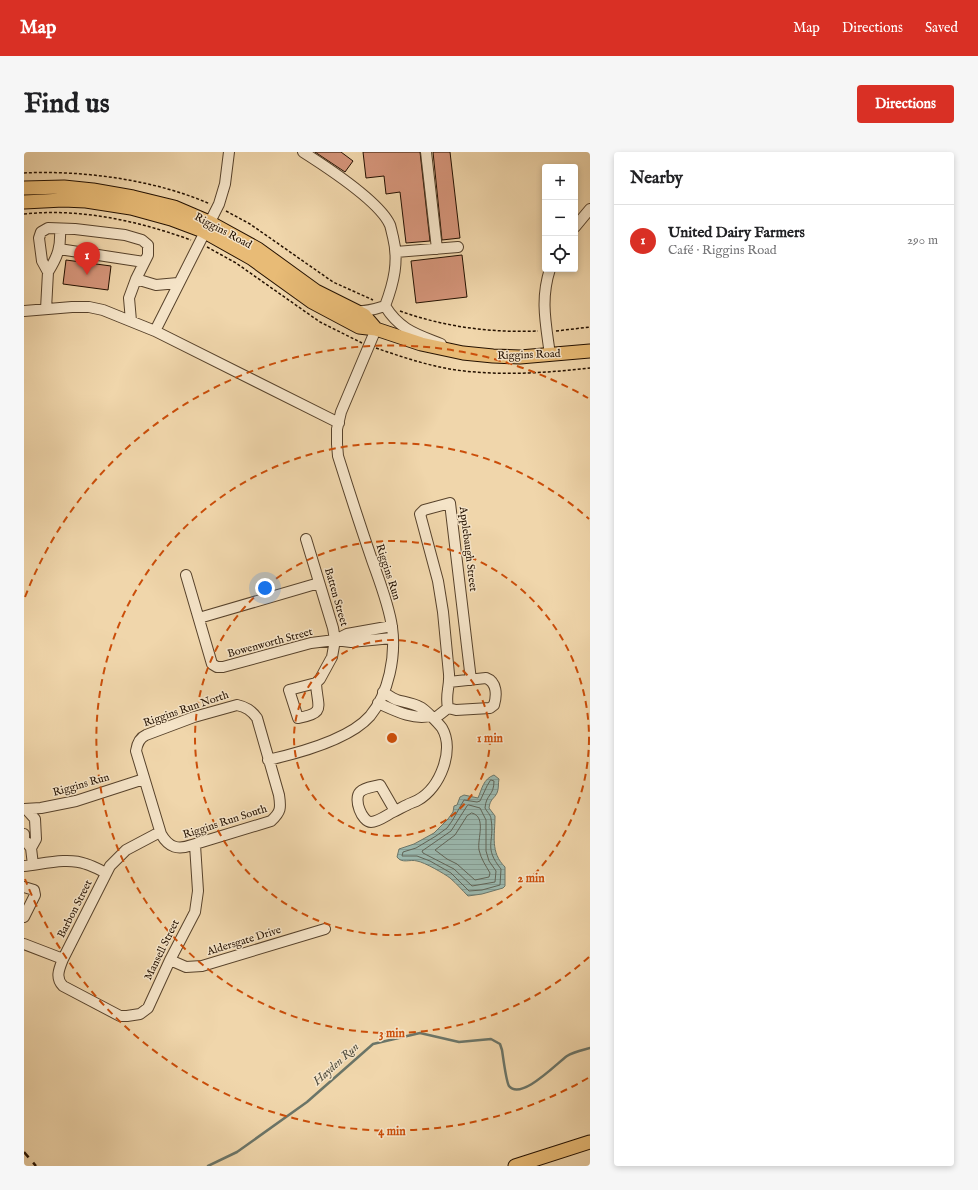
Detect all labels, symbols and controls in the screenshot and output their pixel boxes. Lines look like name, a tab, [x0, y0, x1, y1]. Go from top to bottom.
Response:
text: Map	[20, 16, 56, 40]
text: Map	[793, 19, 820, 37]
text: Directions	[842, 19, 903, 37]
text: Saved	[925, 19, 958, 37]
button: Directions	[857, 85, 954, 123]
text: Find us	[24, 87, 110, 122]
map controls	[542, 164, 578, 272]
button: +	[542, 164, 578, 200]
text: Nearby	[630, 168, 683, 189]
button: −	[542, 200, 578, 236]
street label: Riggins Road	[192, 210, 254, 252]
text: United Dairy Farmers	[668, 223, 805, 242]
text: 1	[641, 232, 645, 249]
text: 290 m	[907, 232, 938, 249]
button: locate	[542, 236, 578, 272]
pin: 1	[74, 242, 100, 275]
text: Café · Riggins Road	[668, 242, 777, 259]
street label: Riggins Road	[497, 347, 561, 363]
street label: Applebaugh Street	[456, 505, 480, 592]
street label: Riggins Run	[372, 542, 404, 602]
street label: Batten Street	[321, 566, 351, 628]
your location	[255, 578, 275, 598]
street label: Bowenworth Street	[226, 625, 314, 661]
street label: Riggins Run North	[141, 688, 231, 730]
centre of rings	[385, 731, 399, 745]
text: 1 min	[477, 731, 504, 746]
street label: Riggins Run	[51, 770, 111, 800]
street label: Riggins Run South	[181, 802, 269, 842]
text: 2 min	[517, 871, 545, 886]
street label: Barbon Street	[54, 877, 96, 940]
street label: Mansell Street	[141, 917, 183, 983]
street label: Aldersgate Drive	[204, 923, 283, 959]
text: 3 min	[379, 1026, 406, 1041]
water label: Hayden Run	[309, 1039, 362, 1089]
text: 4 min	[378, 1124, 406, 1139]

